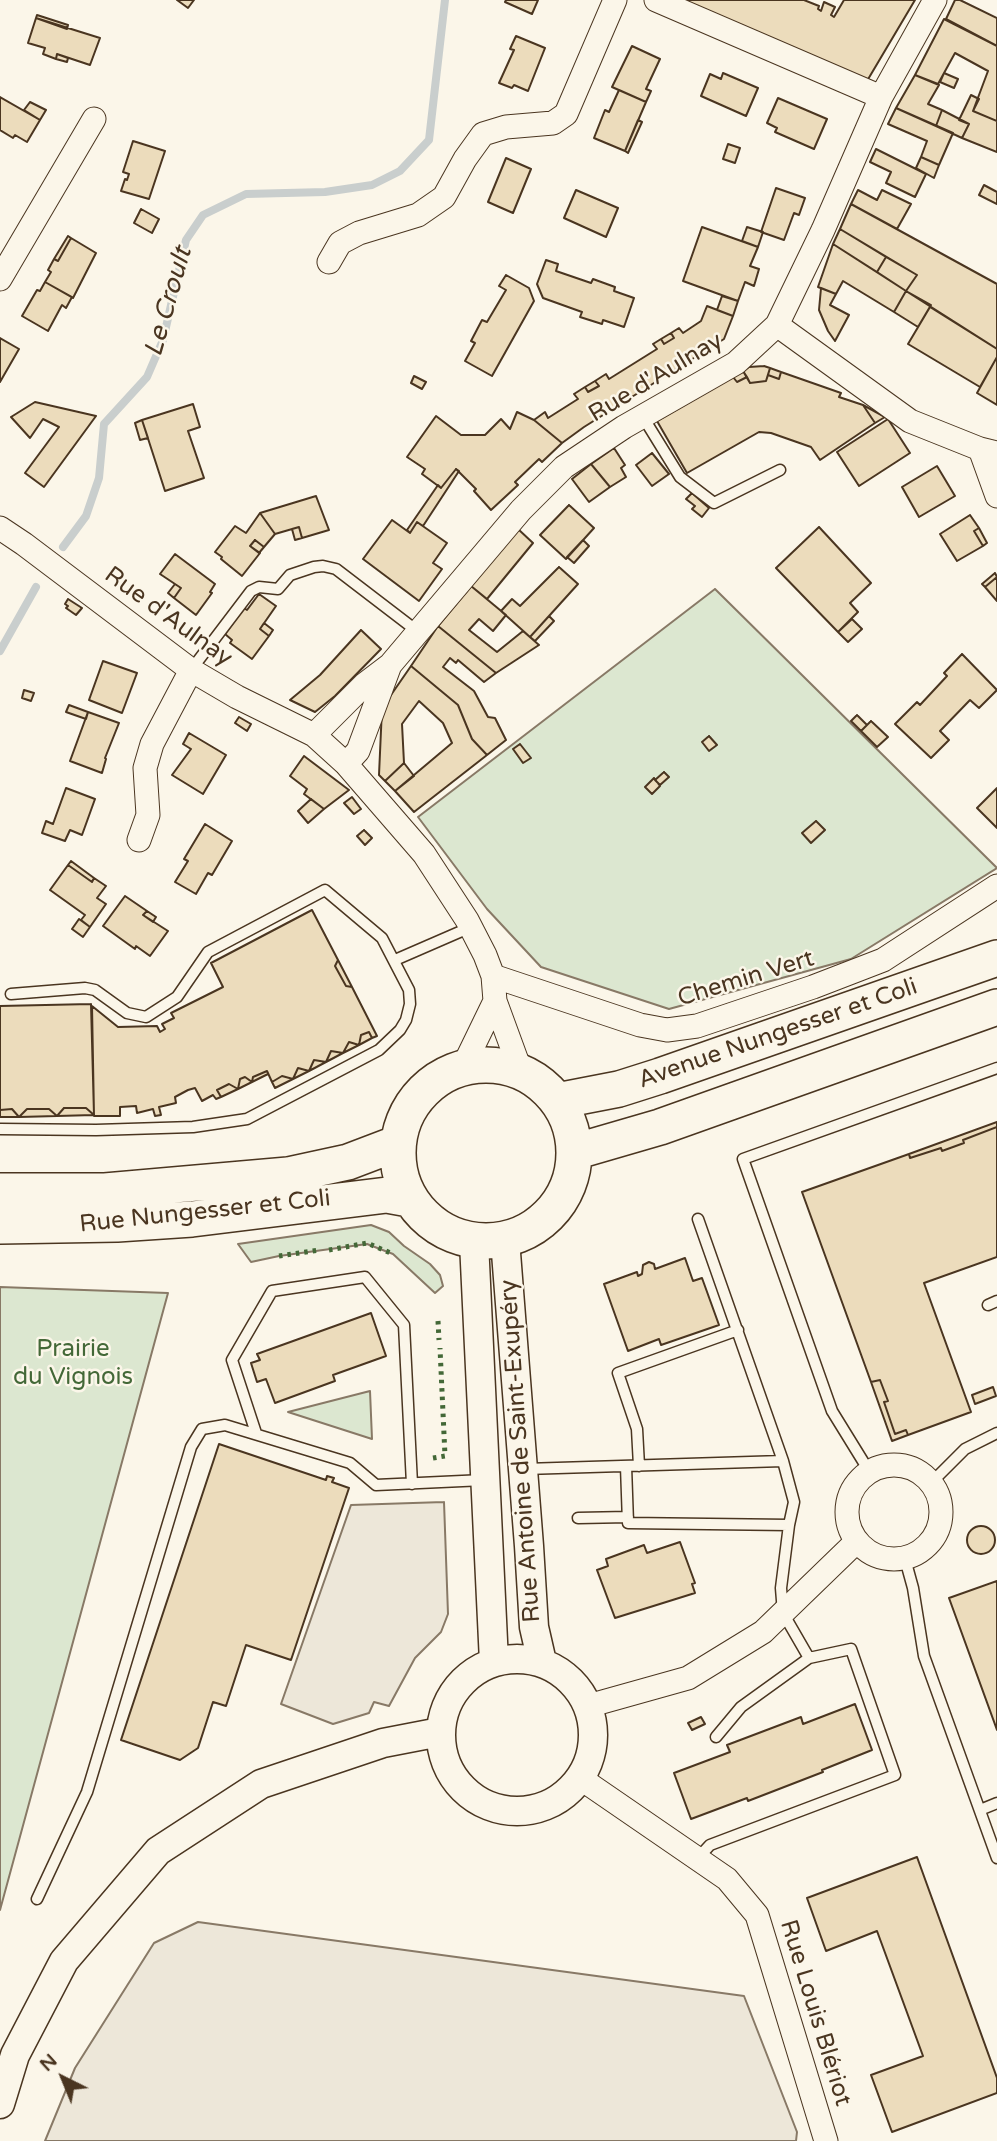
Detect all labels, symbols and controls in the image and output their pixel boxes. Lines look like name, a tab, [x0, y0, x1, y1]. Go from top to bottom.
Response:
water label: Le Croult	[139, 244, 199, 360]
street label: Rue d'Aulnay	[584, 327, 728, 429]
street label: Rue d'Aulnay	[98, 561, 238, 673]
street label: Chemin Vert	[674, 945, 818, 1013]
street label: Avenue Nungesser et Coli	[635, 973, 921, 1095]
street label: Rue Nungesser et Coli	[78, 1184, 332, 1240]
street label: Rue Antoine de Saint-Exupéry	[495, 1278, 547, 1624]
park label: Prairie du Vignois	[13, 1336, 133, 1392]
street label: Rue Louis Blériot	[773, 1916, 857, 2110]
north arrow	[28, 2043, 98, 2113]
text: N	[36, 2049, 62, 2076]

